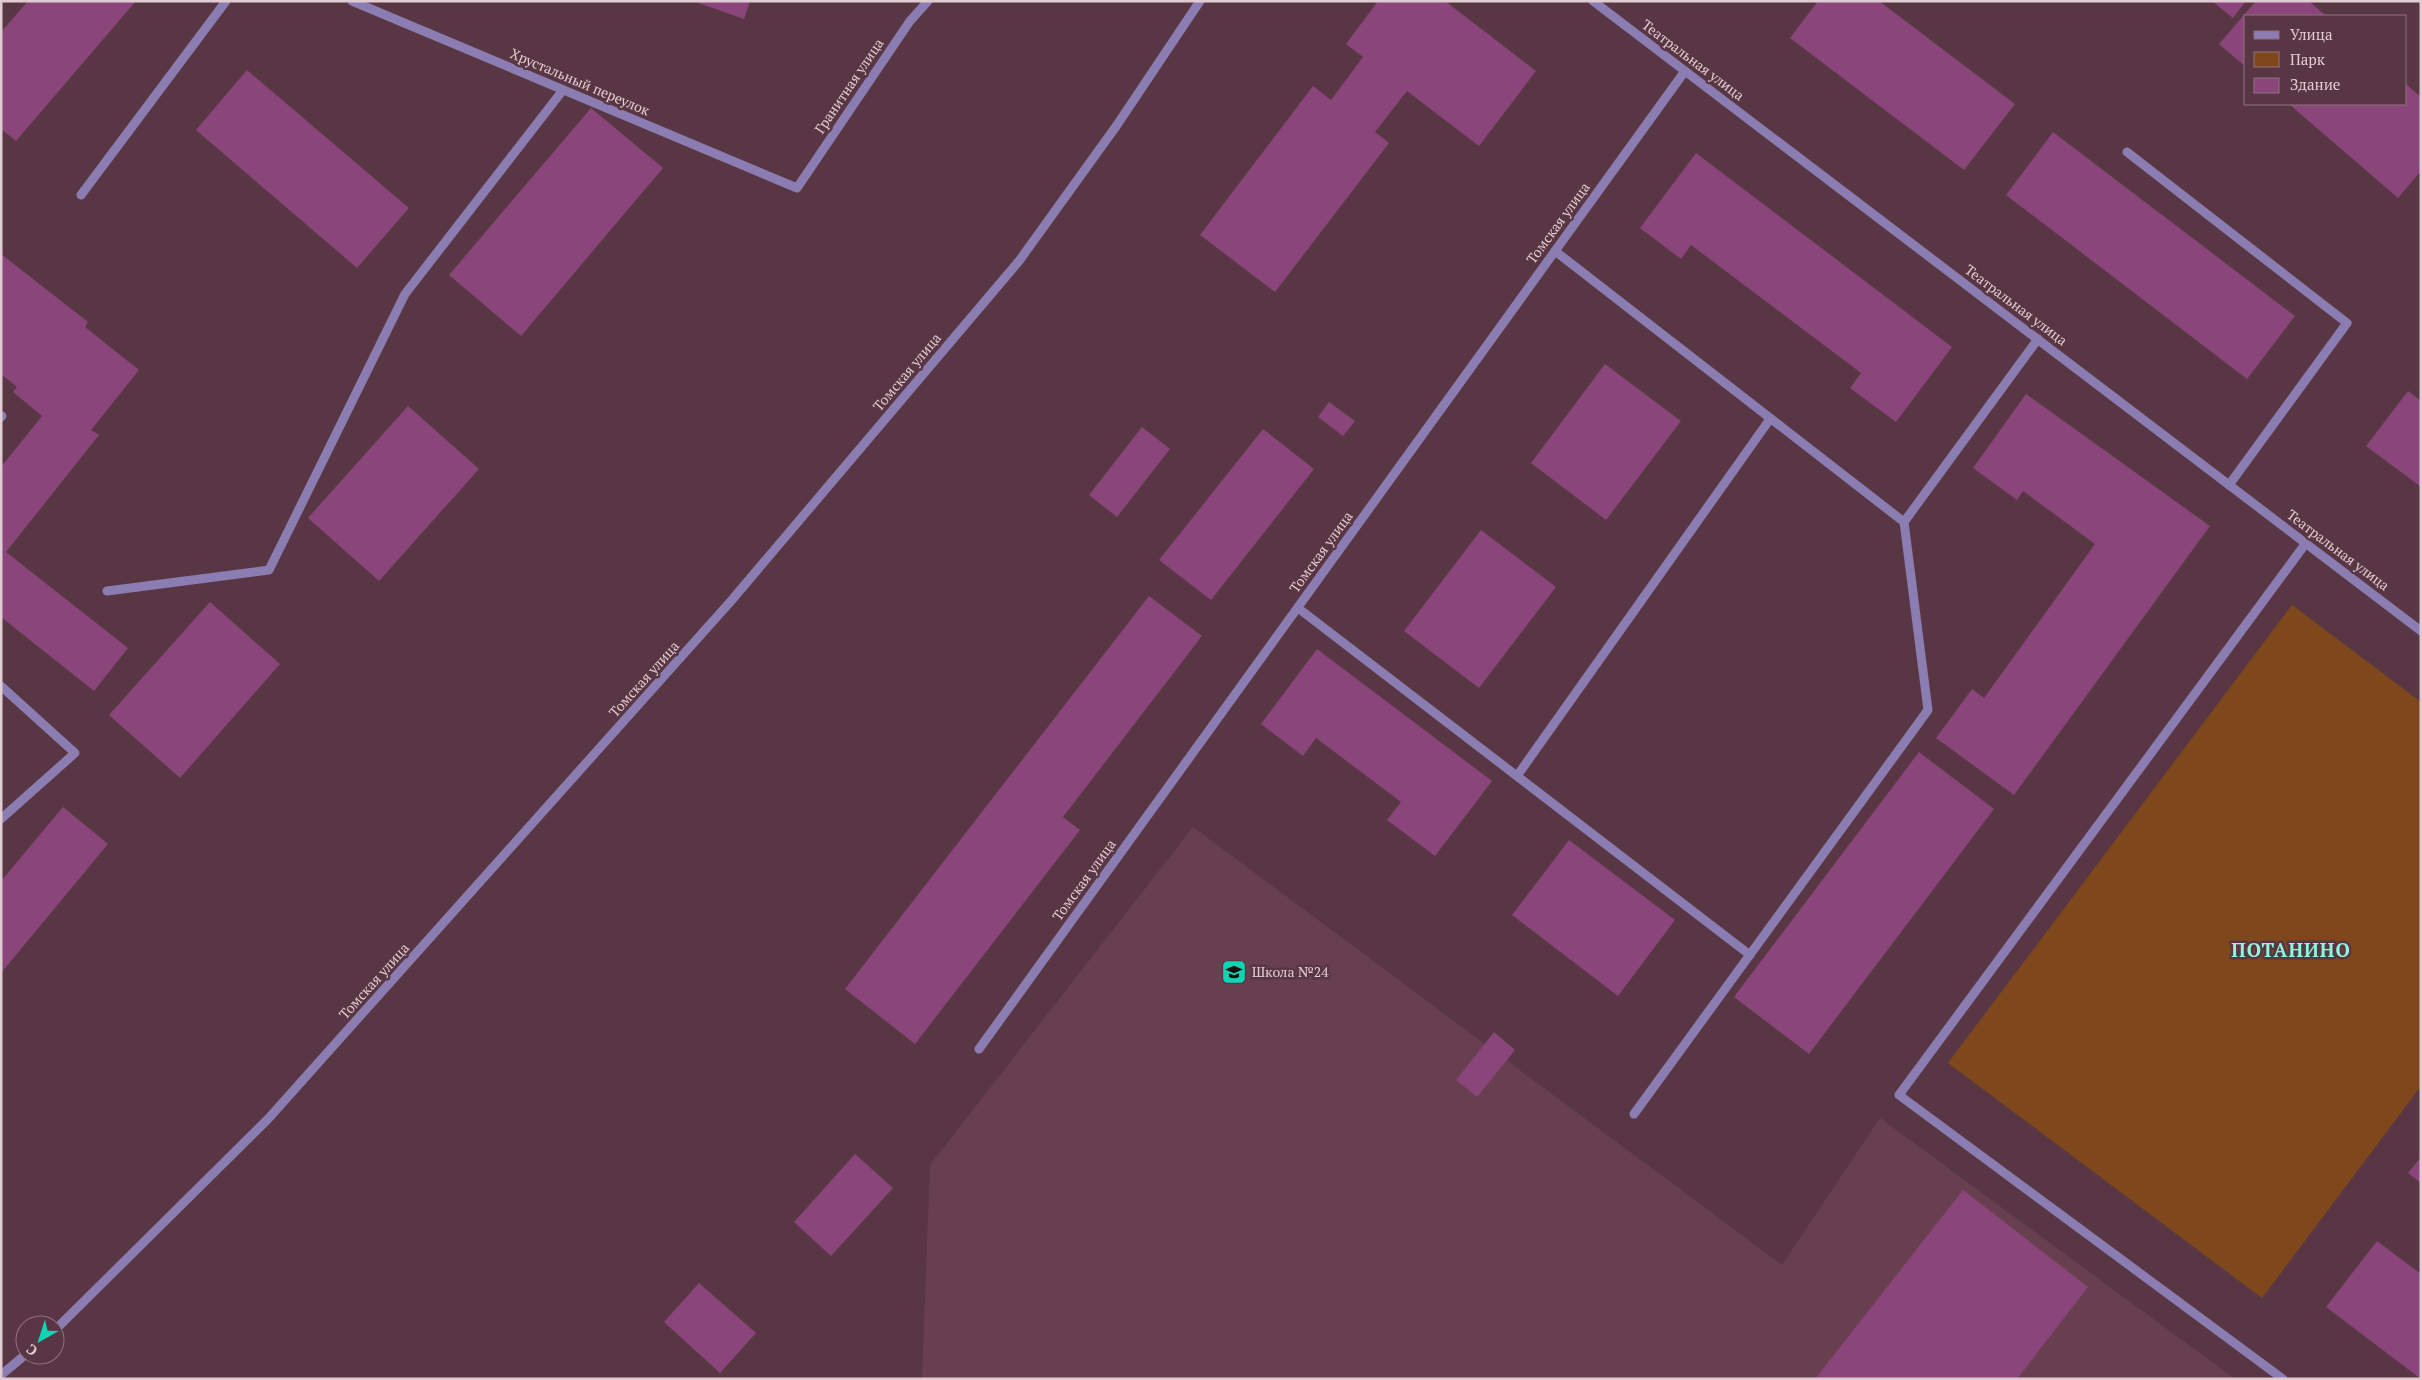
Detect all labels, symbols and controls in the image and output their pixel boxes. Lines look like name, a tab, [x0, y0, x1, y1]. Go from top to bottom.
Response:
street label: Театральная улица	[1638, 15, 1748, 104]
legend	[2244, 15, 2407, 105]
text: Улица	[2290, 24, 2333, 44]
street label: Гранитная улица	[810, 34, 887, 137]
street label: Хрустальный переулок	[507, 43, 653, 120]
text: Парк	[2290, 49, 2326, 69]
text: Здание	[2290, 74, 2340, 94]
street label: Томская улица	[1522, 178, 1594, 267]
street label: Театральная улица	[1961, 260, 2071, 349]
street label: Томская улица	[868, 329, 945, 415]
street label: Театральная улица	[2283, 505, 2393, 594]
street label: Томская улица	[1285, 507, 1357, 596]
street label: Томская улица	[604, 636, 683, 721]
street label: Томская улица	[1048, 835, 1120, 924]
district label: ПОТАНИНО	[2231, 937, 2351, 962]
street label: Томская улица	[334, 938, 413, 1023]
school or university icon: Школа №24	[1221, 959, 1247, 985]
place label: Школа №24	[1252, 962, 1329, 981]
north arrow	[15, 1315, 65, 1365]
text: С	[22, 1340, 41, 1361]

